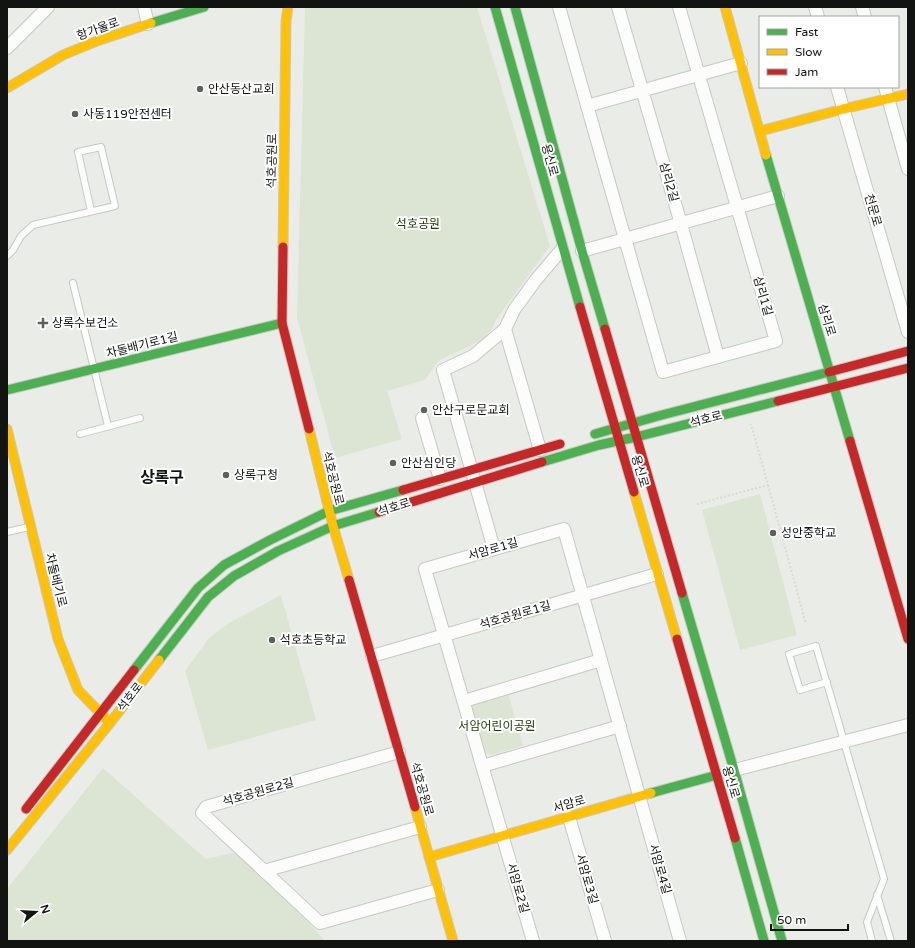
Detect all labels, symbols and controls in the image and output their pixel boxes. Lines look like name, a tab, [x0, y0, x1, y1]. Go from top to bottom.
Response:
street label: 항가울로	[75, 15, 121, 43]
legend	[759, 16, 899, 88]
text: Fast	[795, 25, 819, 39]
text: Slow	[795, 45, 822, 59]
text: Jam	[795, 65, 818, 79]
place label: 안산동산교회	[208, 82, 274, 96]
marker: 안산동산교회	[195, 84, 205, 94]
place label: 사동119안전센터	[83, 107, 172, 121]
marker: 사동119안전센터	[70, 109, 80, 119]
street label: 석호공원로	[265, 133, 279, 189]
street label: 용신로	[539, 142, 561, 178]
street label: 삼리2길	[657, 161, 681, 203]
street label: 천문로	[862, 192, 884, 228]
park label: 석호공원	[396, 217, 440, 231]
street label: 삼리1길	[751, 275, 775, 317]
street label: 삼리로	[815, 302, 839, 338]
place label: 상록수보건소	[52, 316, 118, 330]
marker: 상록수보건소	[37, 317, 49, 329]
street label: 차돌배기로1길	[105, 329, 179, 361]
place label: 안산구로문교회	[432, 403, 509, 417]
marker: 안산구로문교회	[419, 405, 429, 415]
street label: 석호로	[688, 408, 724, 430]
street label: 석호공원로	[320, 450, 346, 506]
street label: 용신로	[629, 453, 651, 489]
place label: 안산심인당	[401, 456, 456, 470]
marker: 안산심인당	[388, 458, 398, 468]
district label: 상록구	[140, 468, 184, 488]
place label: 상록구청	[234, 468, 278, 482]
marker: 상록구청	[221, 470, 231, 480]
street label: 석호로	[376, 495, 412, 519]
place label: 성안중학교	[781, 526, 836, 540]
marker: 성안중학교	[768, 528, 778, 538]
street label: 서암로1길	[466, 535, 520, 563]
street label: 차돌배기로	[43, 552, 69, 608]
street label: 석호공원로1길	[478, 598, 552, 632]
place label: 석호초등학교	[280, 633, 346, 647]
marker: 석호초등학교	[267, 635, 277, 645]
street label: 석호로	[114, 680, 146, 714]
park label: 서암어린이공원	[458, 719, 536, 733]
street label: 석호공원로	[408, 761, 436, 817]
street label: 용신로	[720, 764, 742, 800]
street label: 석호공원로2길	[221, 775, 295, 809]
street label: 서암로	[551, 793, 587, 815]
street label: 서암로4길	[646, 842, 674, 896]
street label: 서암로3길	[573, 852, 601, 906]
street label: 서암로2길	[504, 861, 532, 915]
north arrow	[16, 892, 56, 932]
text: N	[37, 903, 53, 915]
scale bar	[771, 906, 848, 932]
text: 50 m	[777, 913, 806, 927]

